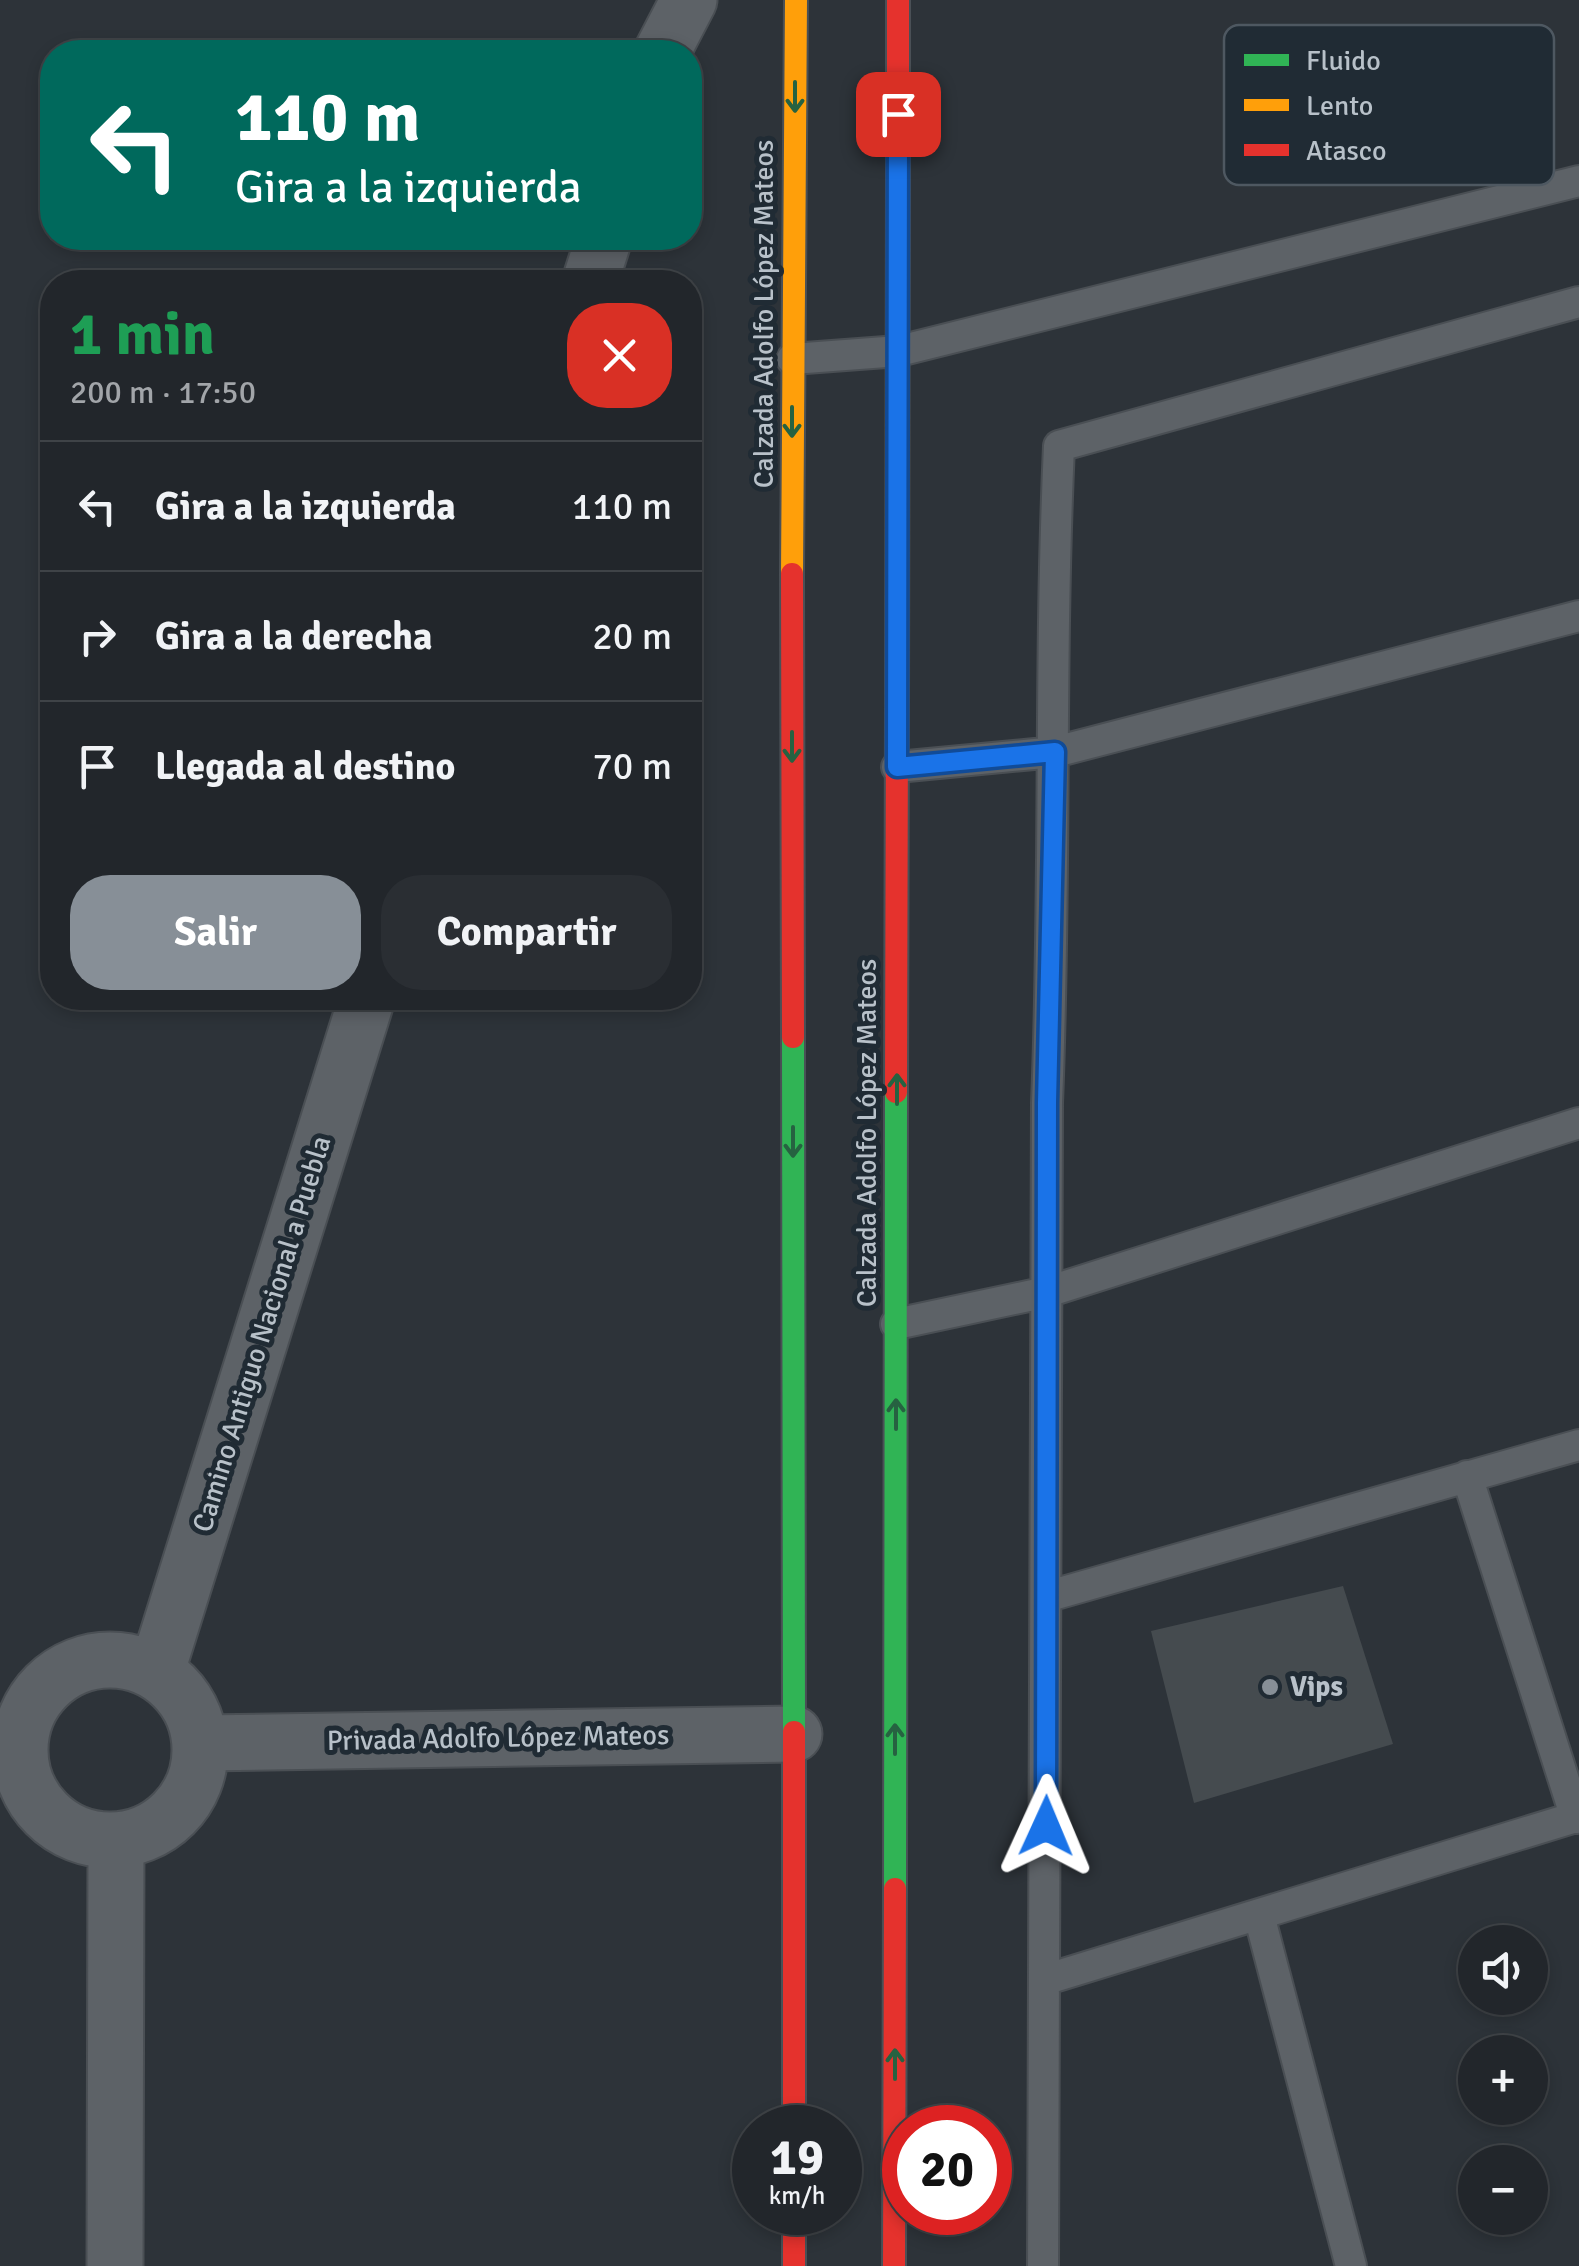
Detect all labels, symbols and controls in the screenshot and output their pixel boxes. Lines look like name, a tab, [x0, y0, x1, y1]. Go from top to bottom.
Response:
legend	[1224, 25, 1554, 185]
text: Fluido	[1306, 44, 1381, 78]
pin	[856, 72, 941, 157]
text: 110 m	[235, 74, 420, 160]
icon: left	[70, 80, 200, 210]
one-way arrow	[786, 80, 804, 113]
icon: arrive	[871, 87, 926, 142]
text: Lento	[1306, 89, 1373, 123]
text: Atasco	[1306, 134, 1386, 168]
street label: Calzada Adolfo López Mateos	[747, 140, 781, 488]
text: Gira a la izquierda	[235, 160, 582, 215]
text: 1 min	[70, 298, 215, 372]
button: close	[567, 303, 672, 408]
text: 200 m · 17:50	[70, 373, 256, 412]
one-way arrow	[782, 406, 802, 438]
icon: left	[70, 479, 125, 534]
text: Gira a la izquierda	[155, 483, 456, 530]
text: 110 m	[572, 483, 672, 530]
icon: right	[70, 609, 125, 664]
text: Gira a la derecha	[155, 613, 432, 660]
text: 20 m	[592, 613, 672, 660]
one-way arrow	[782, 730, 802, 763]
icon: arrive	[70, 739, 125, 794]
text: Llegada al destino	[155, 743, 455, 790]
text: 70 m	[592, 743, 672, 790]
button: Salir	[70, 875, 361, 990]
button: Compartir	[381, 875, 672, 990]
street label: Calzada Adolfo López Mateos	[850, 959, 884, 1307]
one-way arrow	[888, 1073, 906, 1106]
one-way arrow	[784, 1126, 802, 1158]
street label: Camino Antiguo Nacional a Puebla	[185, 1132, 339, 1536]
one-way arrow	[886, 1398, 906, 1430]
place label: Vips	[1290, 1670, 1343, 1704]
marker: Vips	[1259, 1676, 1281, 1698]
street label: Privada Adolfo López Mateos	[326, 1718, 670, 1758]
one-way arrow	[886, 1723, 904, 1756]
position arrow	[994, 1774, 1098, 1878]
map controls	[1458, 1925, 1548, 2235]
button: sound	[1458, 1925, 1548, 2015]
button: +	[1458, 2035, 1548, 2125]
one-way arrow	[885, 2048, 904, 2080]
speed limit sign: 20	[882, 2105, 1012, 2235]
text: 19	[770, 2127, 824, 2189]
button: −	[1458, 2145, 1548, 2235]
text: km/h	[769, 2180, 825, 2211]

